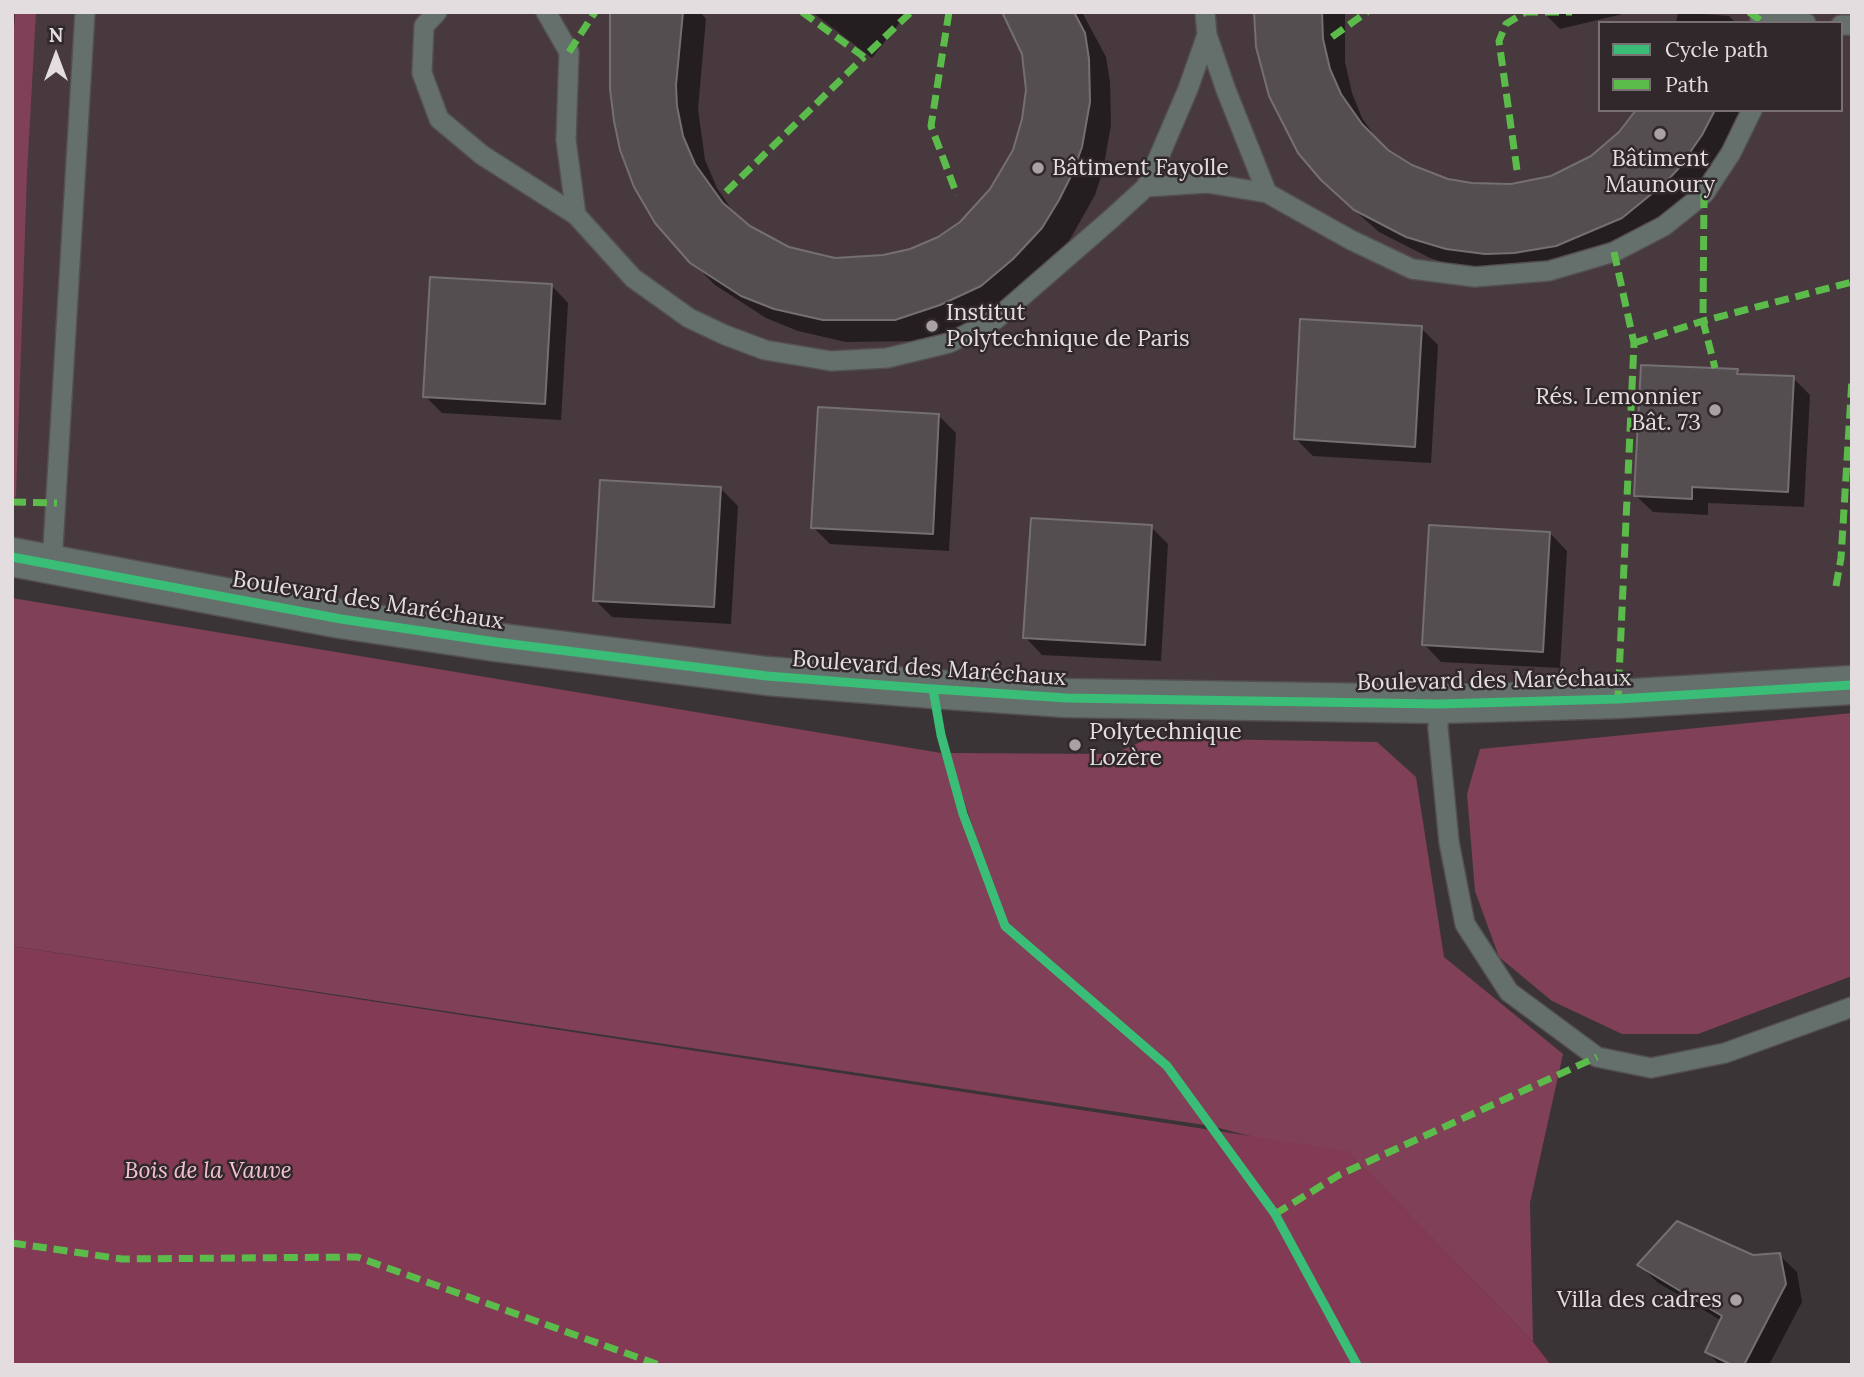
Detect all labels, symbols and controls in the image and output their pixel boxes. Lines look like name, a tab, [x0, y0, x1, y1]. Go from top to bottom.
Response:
north arrow	[21, 21, 91, 91]
legend	[1598, 21, 1843, 112]
text: N	[49, 23, 63, 47]
text: Cycle path	[1665, 36, 1768, 63]
text: Path	[1665, 71, 1709, 98]
marker: Bâtiment Maunoury	[1652, 126, 1668, 142]
place label: Bâtiment Maunoury	[1605, 145, 1715, 199]
place label: Bâtiment Fayolle	[1052, 154, 1229, 182]
marker: Bâtiment Fayolle	[1030, 160, 1046, 176]
place label: Institut Polytechnique de Paris	[946, 299, 1190, 353]
marker: Institut Polytechnique de Paris	[924, 318, 940, 334]
place label: Rés. Lemonnier Bât. 73	[1535, 383, 1701, 437]
marker: Rés. Lemonnier Bât. 73	[1707, 402, 1723, 418]
street label: Boulevard des Maréchaux	[230, 566, 506, 636]
street label: Boulevard des Maréchaux	[791, 646, 1067, 692]
street label: Boulevard des Maréchaux	[1356, 665, 1632, 697]
place label: Polytechnique Lozère	[1089, 718, 1242, 772]
marker: Polytechnique Lozère	[1067, 737, 1083, 753]
park label: Bois de la Vauve	[124, 1157, 292, 1185]
place label: Villa des cadres	[1557, 1286, 1722, 1314]
marker: Villa des cadres	[1728, 1292, 1744, 1308]

